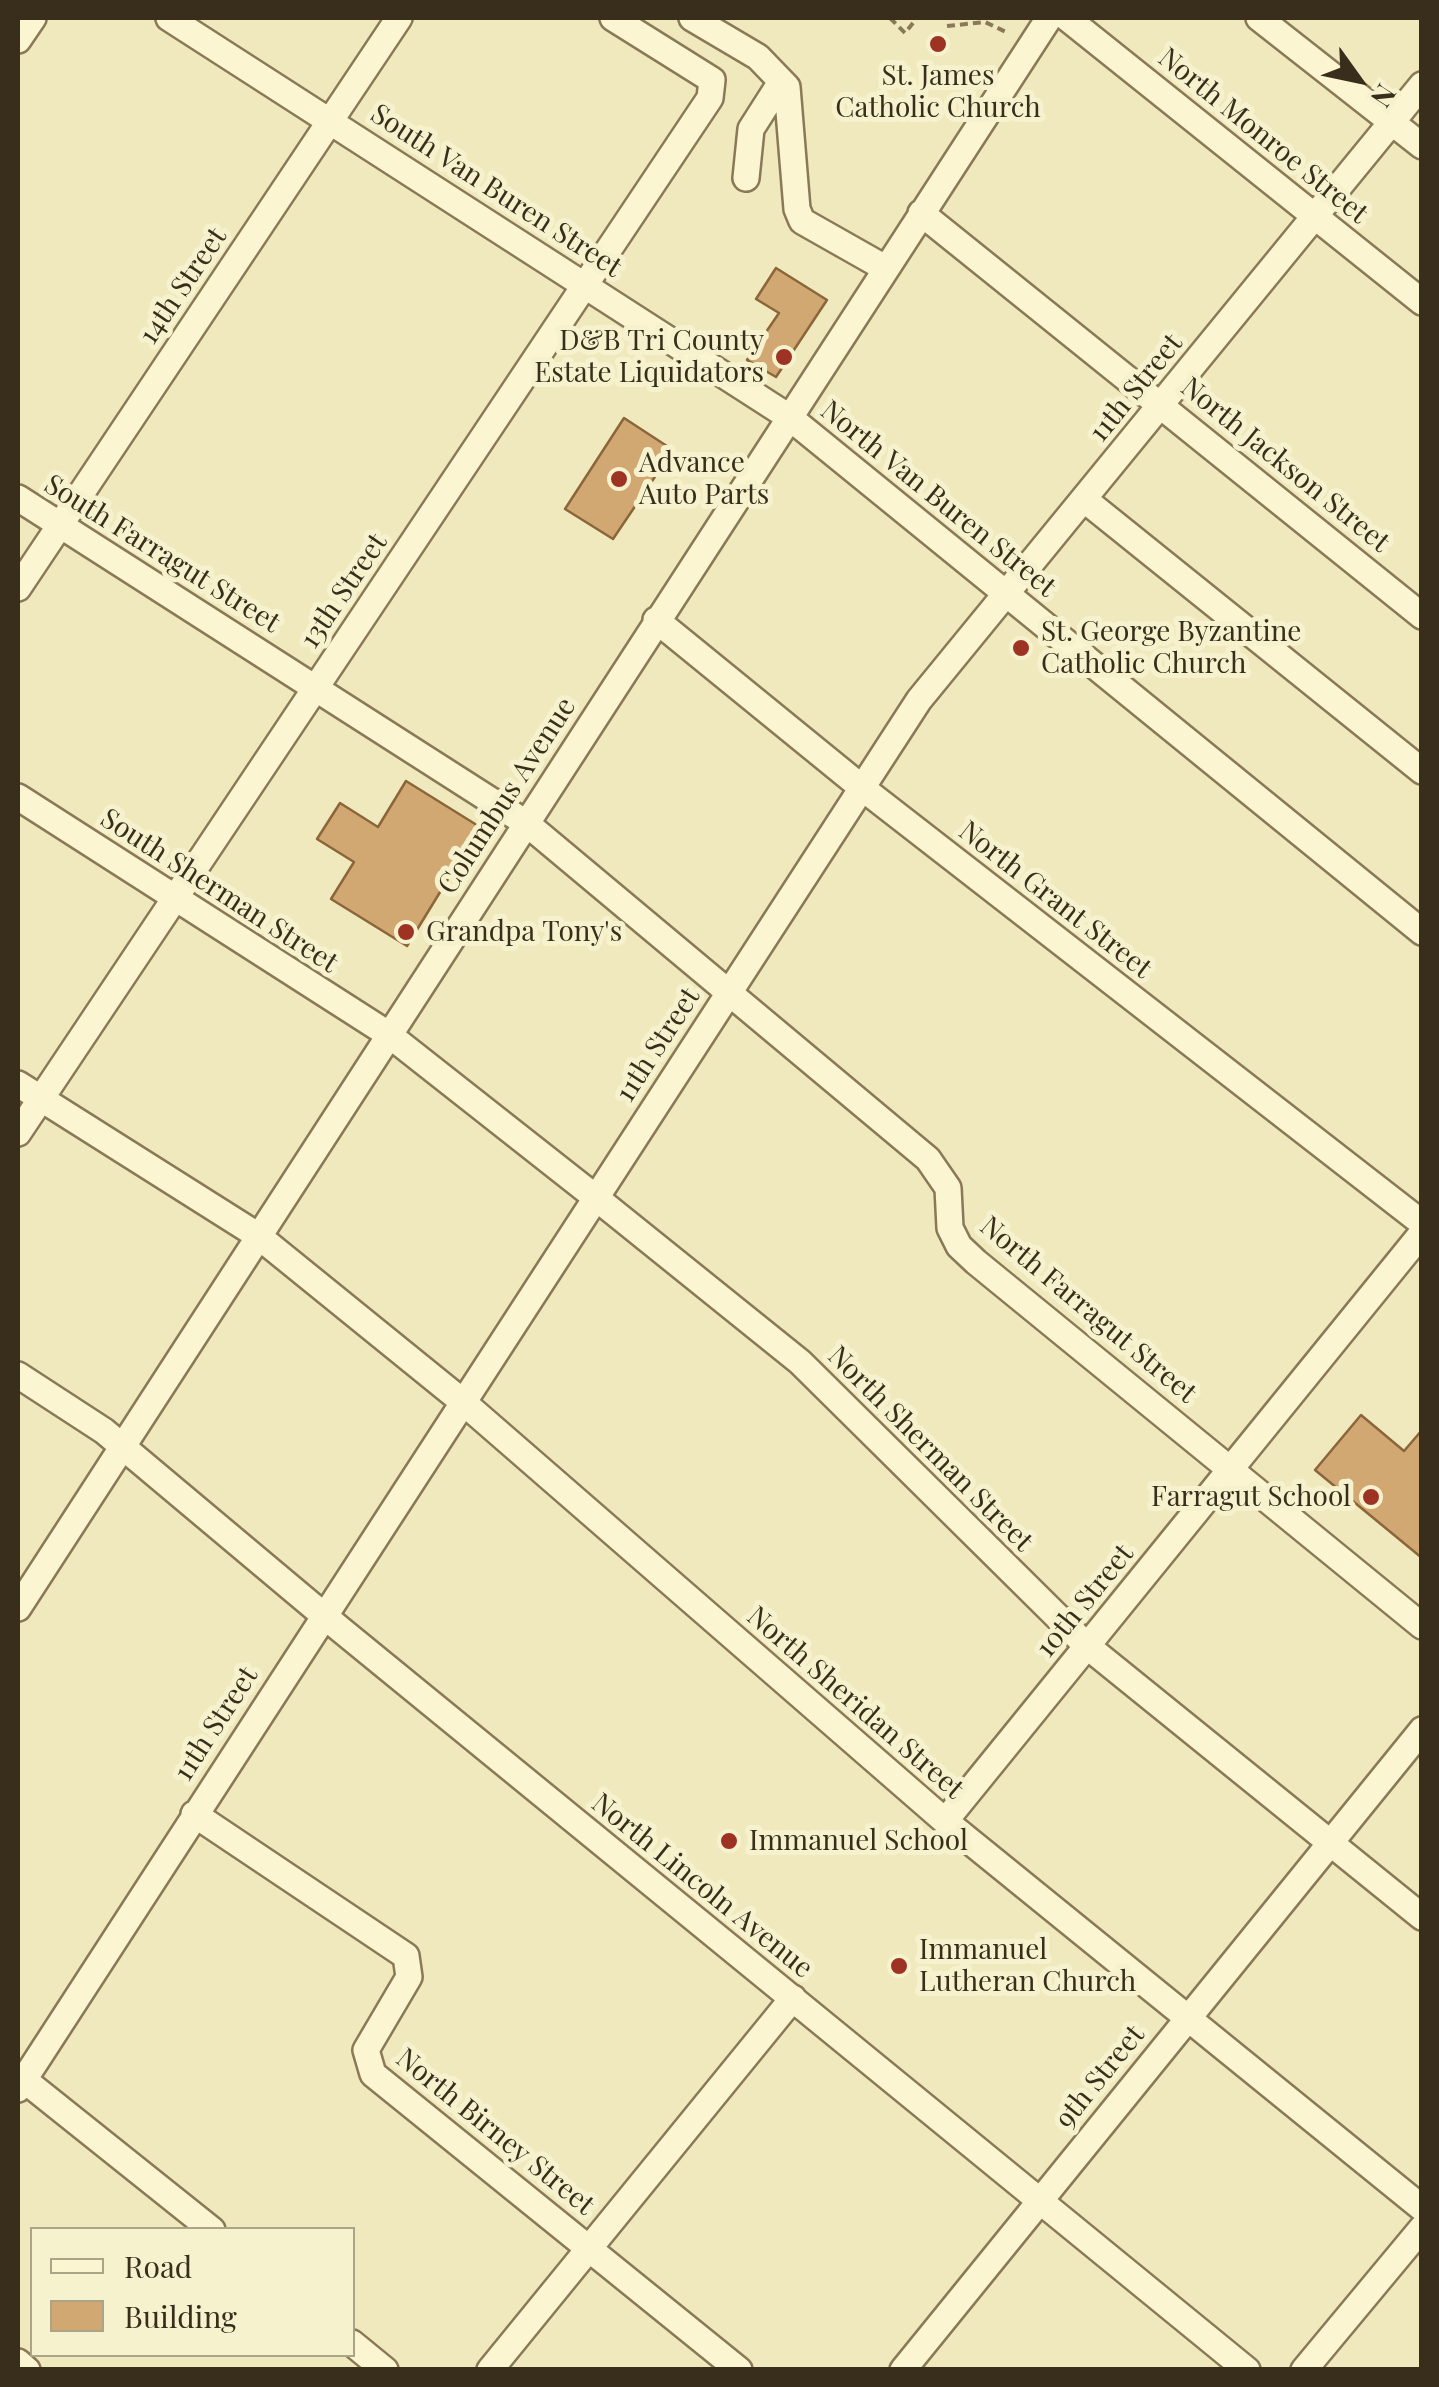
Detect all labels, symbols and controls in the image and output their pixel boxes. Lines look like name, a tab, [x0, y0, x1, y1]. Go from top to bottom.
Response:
north arrow	[1309, 30, 1409, 130]
marker: St. James Catholic Church	[927, 33, 949, 55]
street label: North Monroe Street	[1151, 41, 1375, 231]
place label: St. James Catholic Church	[835, 59, 1041, 125]
text: N	[1364, 78, 1406, 115]
street label: South Van Buren Street	[364, 97, 628, 285]
street label: 14th Street	[132, 222, 234, 350]
place label: D&B Tri County Estate Liquidators	[534, 324, 764, 390]
street label: 11th Street	[1082, 327, 1190, 449]
marker: D&B Tri County Estate Liquidators	[773, 346, 795, 368]
street label: North Jackson Street	[1174, 371, 1396, 559]
street label: North Van Buren Street	[814, 394, 1062, 604]
place label: Advance Auto Parts	[639, 446, 769, 512]
street label: South Farragut Street	[38, 468, 286, 640]
marker: Advance Auto Parts	[608, 468, 630, 490]
street label: 13th Street	[293, 527, 395, 655]
place label: St. George Byzantine Catholic Church	[1041, 615, 1302, 681]
marker: St. George Byzantine Catholic Church	[1010, 637, 1032, 659]
street label: Columbus Avenue	[431, 691, 583, 901]
street label: South Sherman Street	[94, 802, 344, 980]
street label: North Grant Street	[952, 814, 1158, 986]
place label: Grandpa Tony's	[426, 915, 622, 949]
marker: Grandpa Tony's	[395, 921, 417, 943]
street label: 11th Street	[609, 982, 707, 1108]
street label: North Farragut Street	[973, 1210, 1203, 1410]
street label: North Sherman Street	[820, 1339, 1040, 1559]
place label: Farragut School	[1151, 1480, 1351, 1514]
marker: Farragut School	[1360, 1486, 1382, 1508]
street label: 10th Street	[1029, 1538, 1141, 1664]
street label: North Sheridan Street	[740, 1600, 970, 1806]
street label: 11th Street	[167, 1661, 265, 1787]
street label: North Lincoln Avenue	[585, 1787, 819, 1985]
place label: Immanuel School	[749, 1824, 968, 1858]
marker: Immanuel School	[718, 1830, 740, 1852]
place label: Immanuel Lutheran Church	[919, 1933, 1136, 1999]
marker: Immanuel Lutheran Church	[888, 1955, 910, 1977]
street label: 9th Street	[1048, 2019, 1152, 2135]
street label: North Birney Street	[389, 2042, 601, 2222]
legend	[30, 2227, 355, 2357]
text: Road	[124, 2246, 192, 2286]
text: Building	[124, 2296, 237, 2336]

